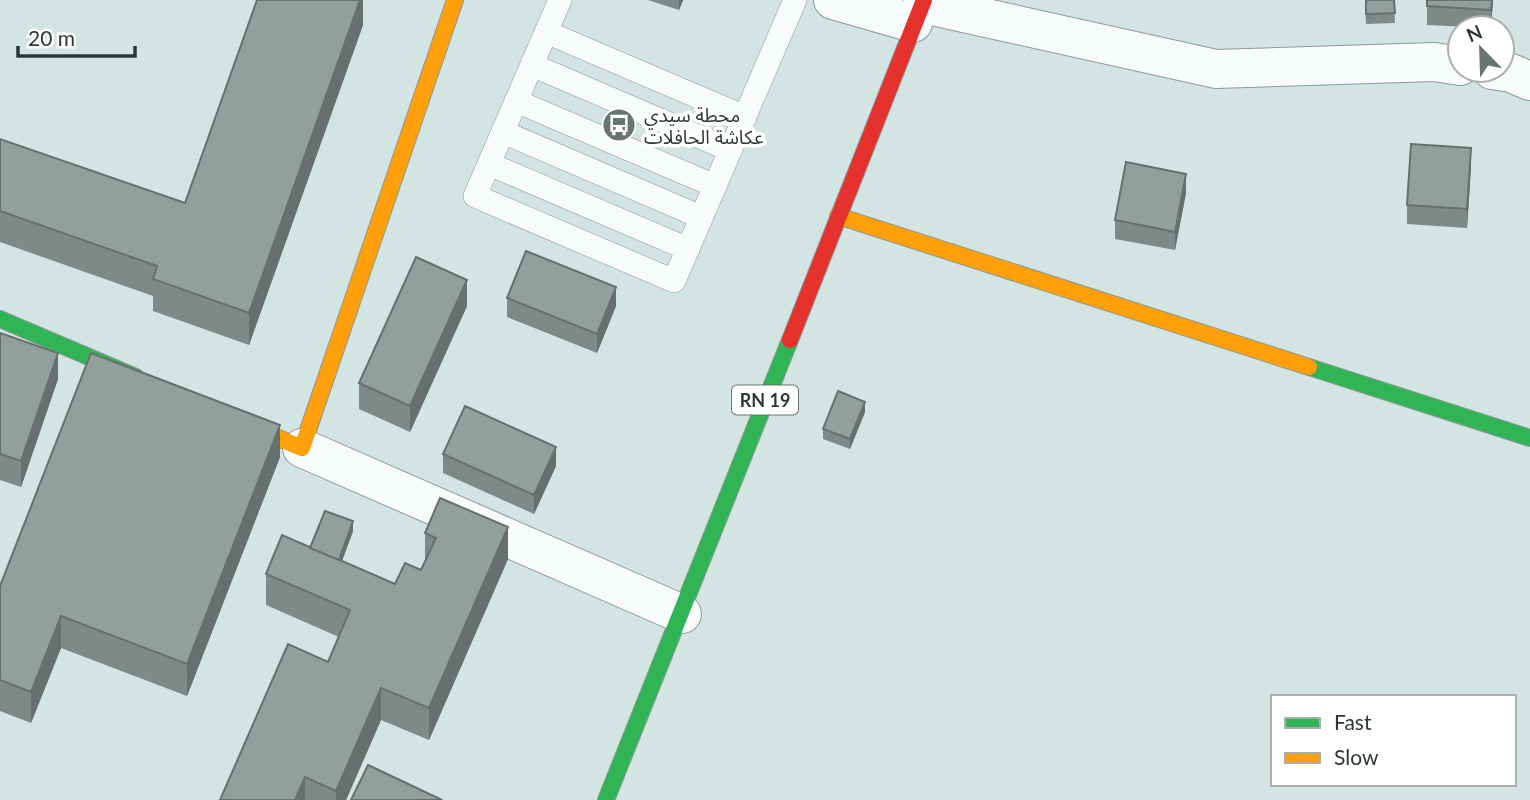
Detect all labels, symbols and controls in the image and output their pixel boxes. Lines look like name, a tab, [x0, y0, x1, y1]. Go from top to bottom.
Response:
scale bar	[18, 14, 135, 58]
north arrow	[1446, 14, 1516, 84]
text: N	[1463, 19, 1485, 46]
text: 20 m	[28, 25, 75, 50]
place label: محطة سيدي عكاشة الحافلات	[644, 103, 764, 148]
bus stop icon: محطة سيدي عكاشة الحافلات	[600, 106, 638, 144]
road number: RN 19	[732, 386, 798, 414]
legend	[1271, 695, 1516, 786]
text: Fast	[1334, 709, 1372, 734]
text: Slow	[1334, 744, 1379, 769]

